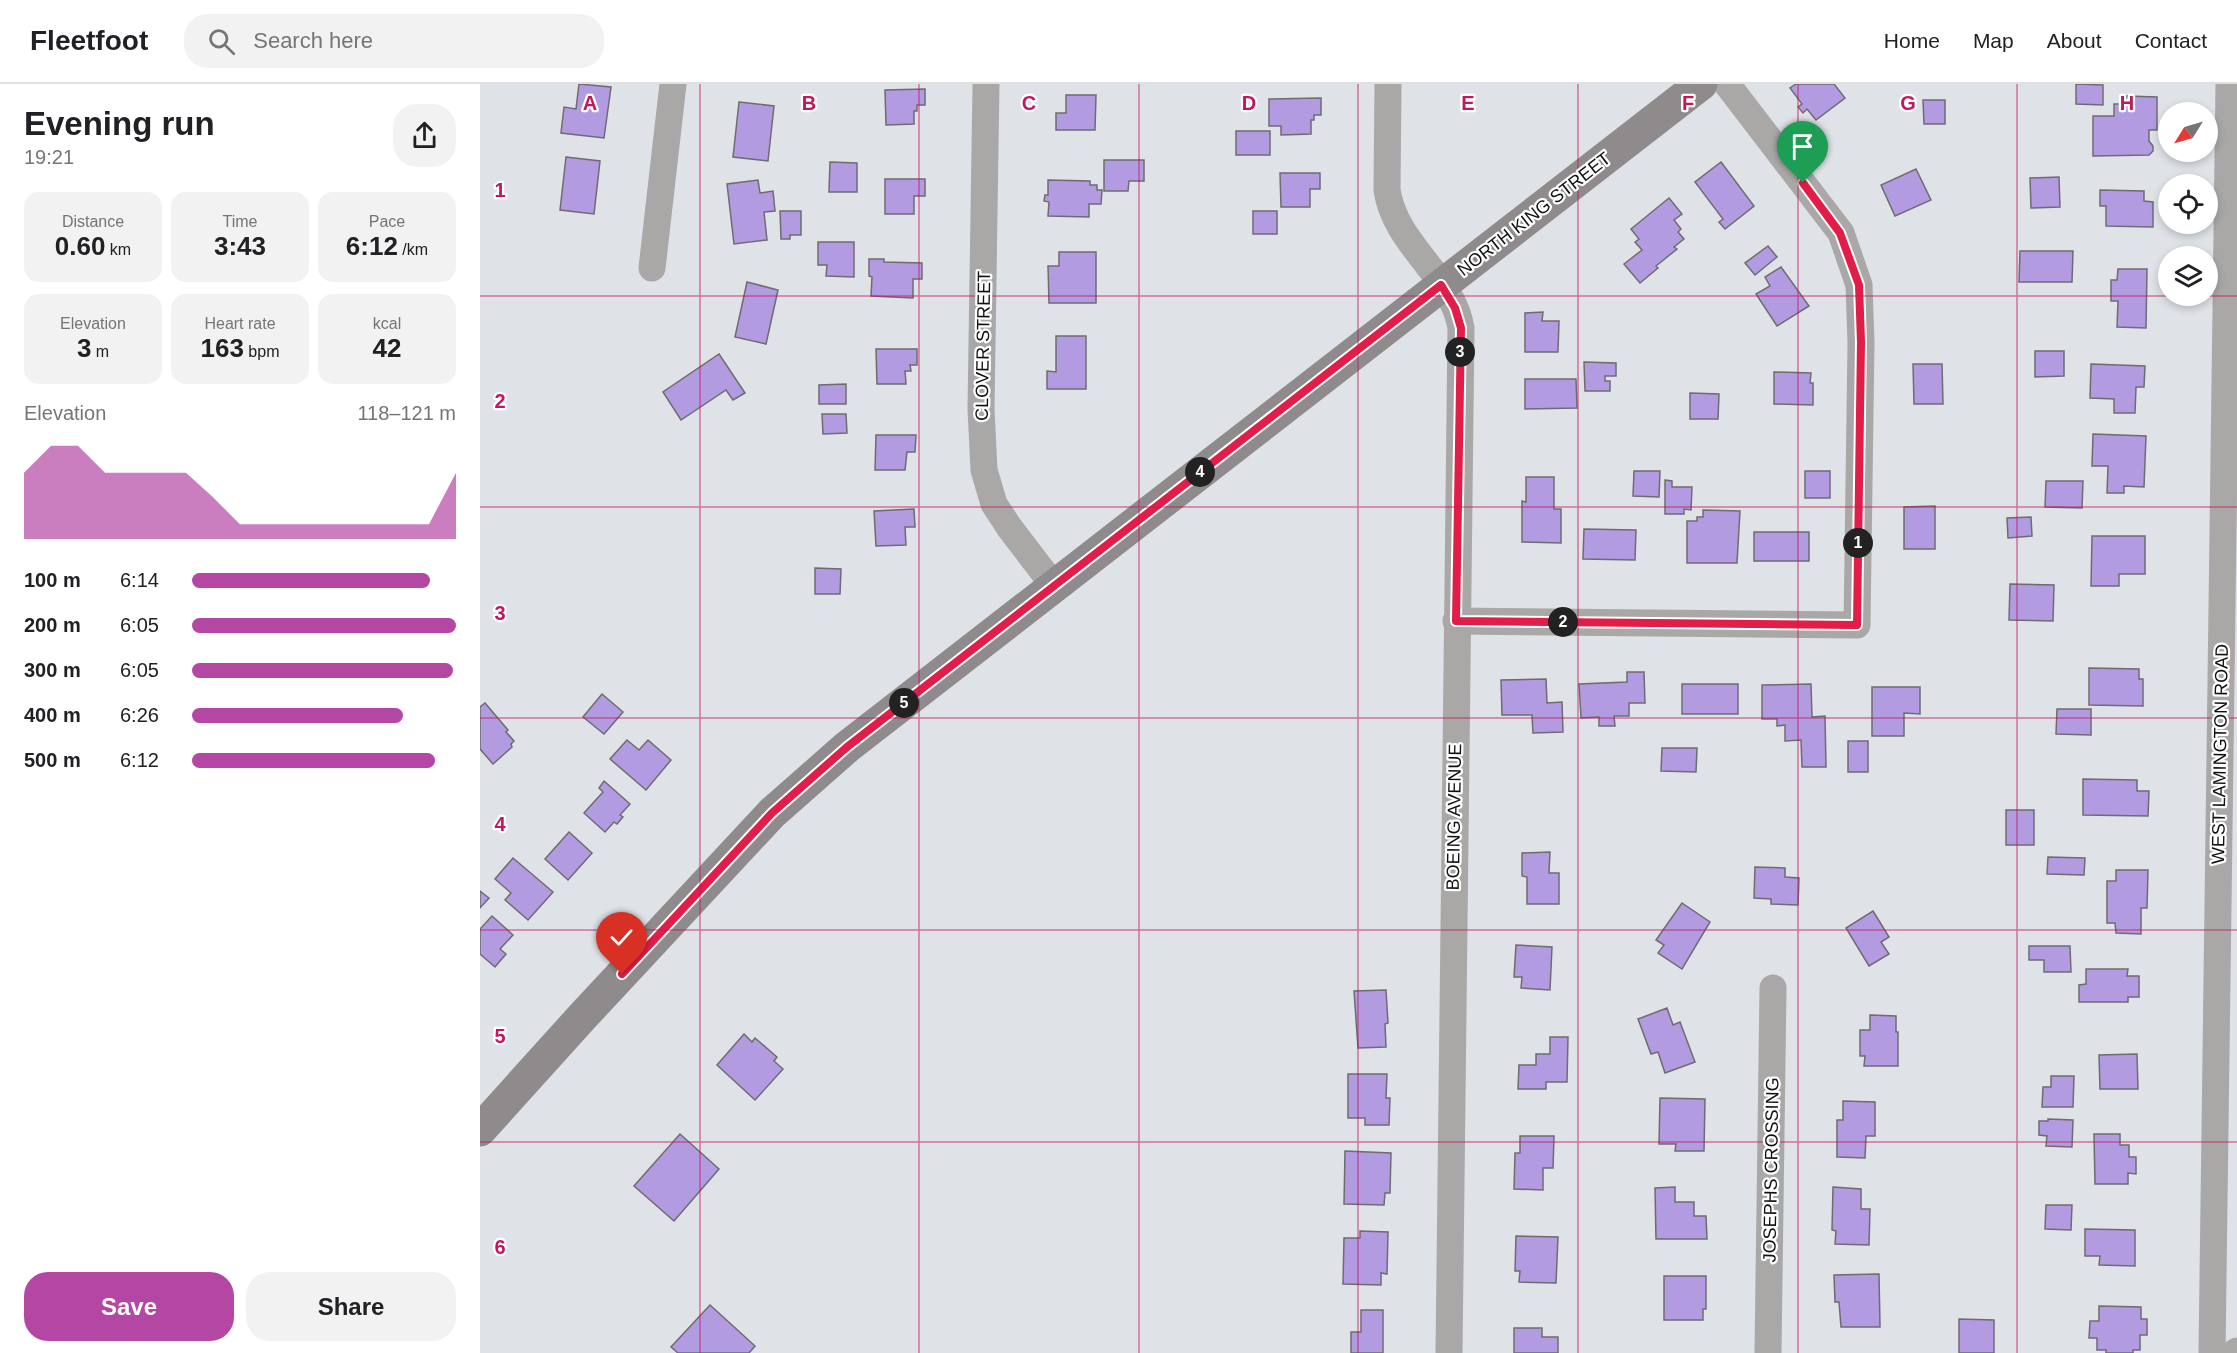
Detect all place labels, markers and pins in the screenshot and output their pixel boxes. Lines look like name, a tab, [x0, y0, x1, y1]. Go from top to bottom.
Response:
pin	[1777, 121, 1828, 183]
pin: 3	[1445, 337, 1475, 367]
pin: 4	[1185, 457, 1215, 487]
pin: 1	[1843, 528, 1873, 558]
pin: 2	[1548, 607, 1578, 637]
pin: 5	[889, 688, 919, 718]
pin	[596, 912, 647, 974]

